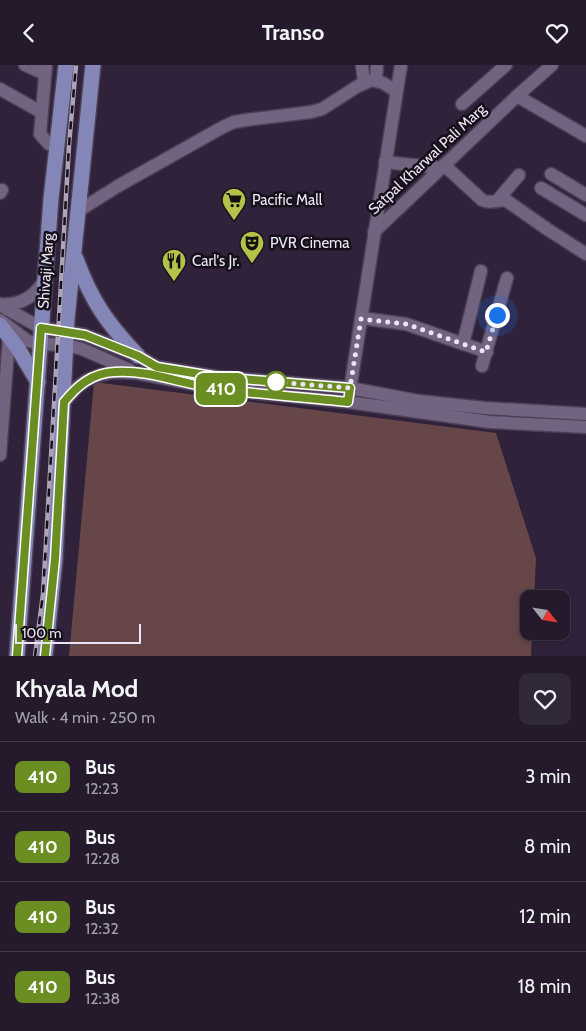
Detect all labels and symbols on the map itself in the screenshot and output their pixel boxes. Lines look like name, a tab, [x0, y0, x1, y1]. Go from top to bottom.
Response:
street label: Satpal Kharwal Pali Marg	[365, 100, 490, 218]
supermarket icon: Pacific Mall	[221, 187, 247, 221]
place label: Pacific Mall	[252, 191, 323, 209]
theatre icon: PVR Cinema	[239, 230, 265, 264]
street label: Shivaji Marg	[34, 232, 58, 309]
place label: PVR Cinema	[270, 234, 350, 252]
restaurant icon: Carl's Jr.	[161, 248, 187, 282]
place label: Carl's Jr.	[192, 252, 240, 270]
your location	[485, 303, 510, 328]
unlabelled marker	[265, 371, 287, 393]
line badge: 410	[192, 373, 250, 405]
north arrow	[520, 590, 570, 640]
scale bar	[15, 621, 141, 644]

